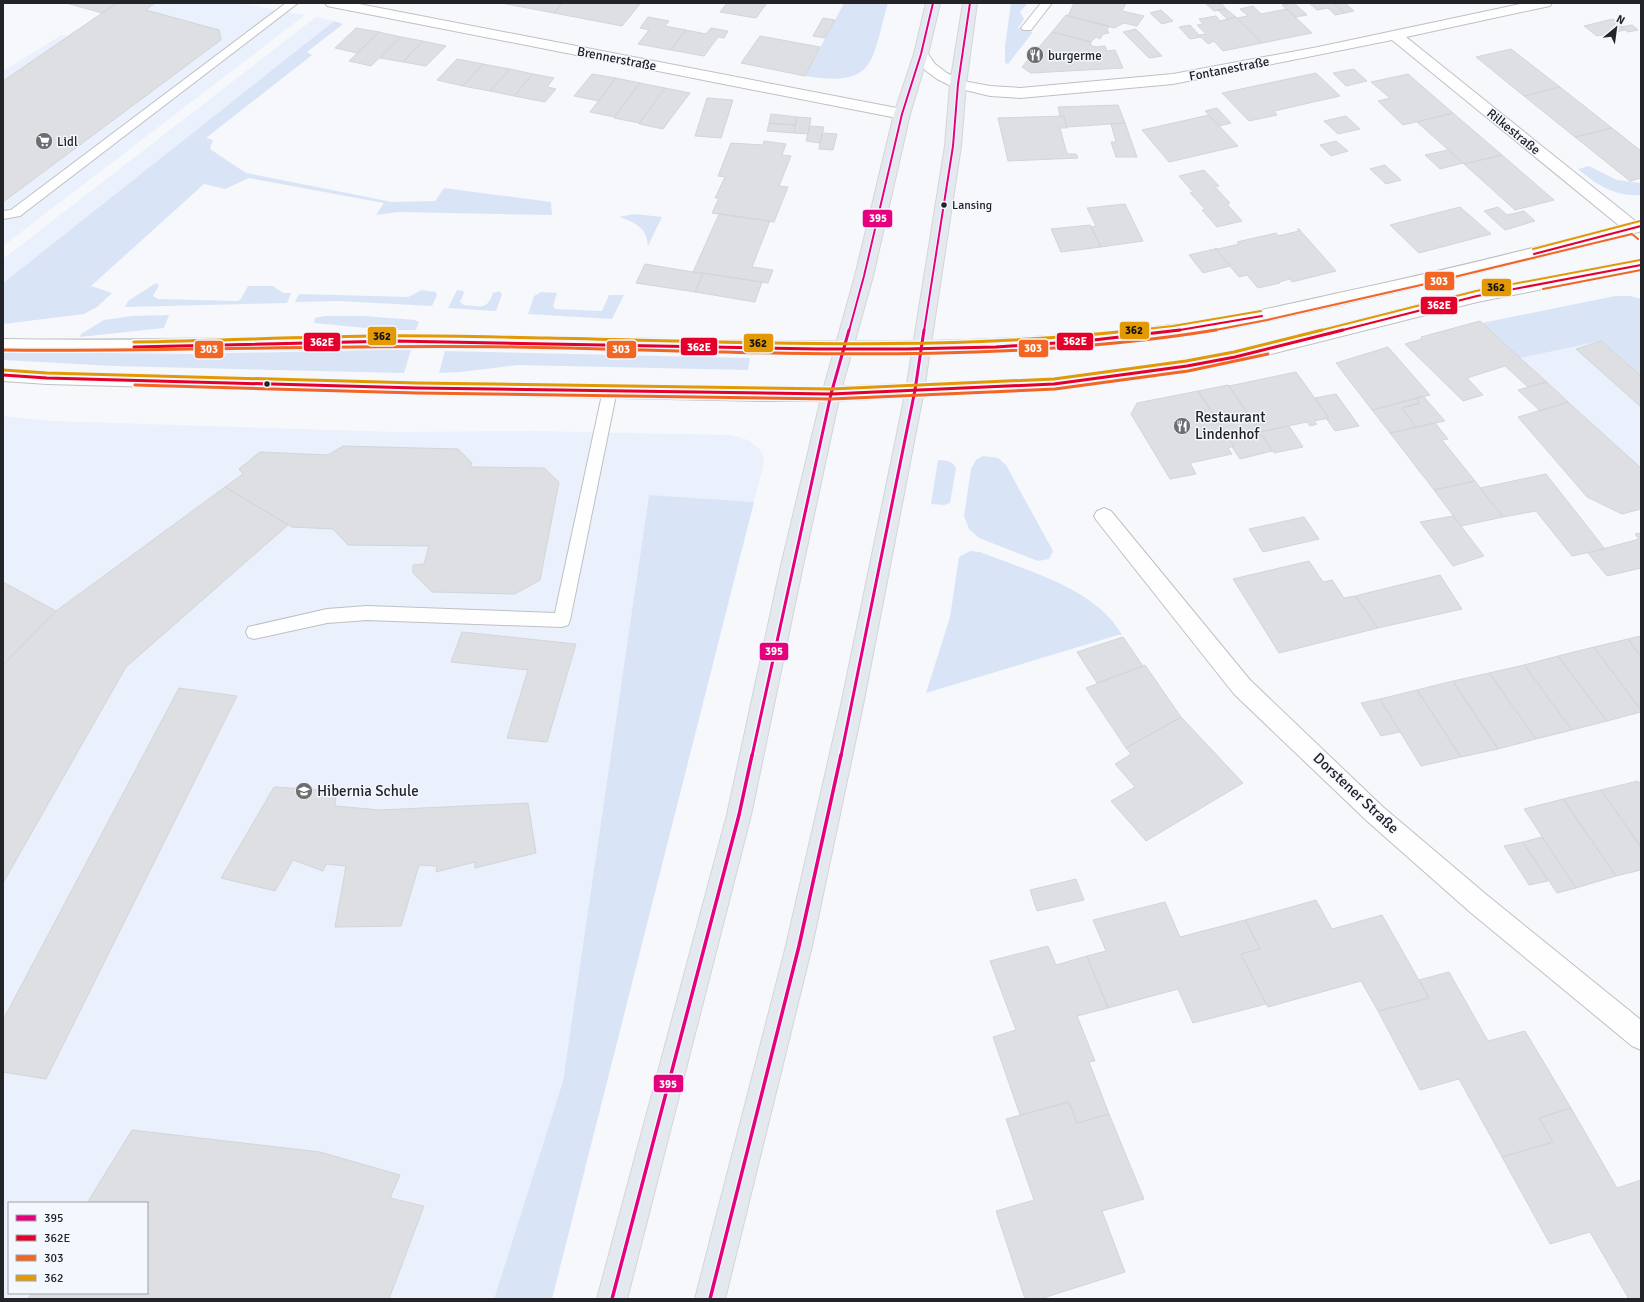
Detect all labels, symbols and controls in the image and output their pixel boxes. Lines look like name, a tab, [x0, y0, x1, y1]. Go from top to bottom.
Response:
north arrow	[1596, 8, 1636, 48]
text: N	[1614, 12, 1627, 27]
street label: Brennerstraße	[576, 43, 658, 75]
restaurant icon: burgerme	[1025, 45, 1045, 65]
place label: burgerme	[1048, 48, 1102, 64]
street label: Fontanestraße	[1188, 53, 1271, 85]
street label: Rilkestraße	[1483, 105, 1543, 158]
supermarket icon: Lidl	[34, 131, 54, 151]
place label: Lidl	[57, 134, 78, 150]
place label: Lansing	[952, 198, 992, 213]
marker: Lansing	[939, 200, 949, 210]
line badge: 395	[862, 209, 893, 228]
text: 395	[869, 212, 887, 225]
line badge: 303	[1424, 271, 1455, 291]
text: 303	[1430, 275, 1448, 288]
line badge: 362	[1481, 278, 1512, 297]
text: 362	[1487, 281, 1505, 294]
line badge: 362E	[1420, 296, 1458, 315]
text: 362E	[1427, 299, 1451, 312]
line badge: 362	[1119, 321, 1150, 340]
text: 362	[1125, 324, 1143, 337]
line badge: 362	[367, 326, 397, 346]
text: 362	[373, 330, 391, 343]
line badge: 362E	[303, 332, 341, 352]
line badge: 362E	[1056, 332, 1094, 351]
line badge: 362	[743, 333, 774, 353]
text: 362E	[1063, 335, 1087, 348]
text: 362E	[310, 336, 334, 349]
line badge: 362E	[680, 337, 718, 356]
text: 362	[749, 337, 767, 350]
line badge: 303	[1018, 339, 1049, 358]
line badge: 303	[194, 340, 224, 359]
line badge: 303	[606, 340, 637, 359]
text: 362E	[687, 341, 711, 354]
text: 303	[1024, 342, 1042, 355]
text: 303	[200, 343, 218, 356]
text: 303	[612, 343, 630, 356]
unlabelled marker	[262, 379, 272, 389]
place label: Restaurant Lindenhof	[1195, 408, 1265, 443]
restaurant icon: Restaurant Lindenhof	[1172, 416, 1192, 436]
line badge: 395	[759, 642, 789, 661]
text: 395	[765, 645, 783, 658]
street label: Dorstener Straße	[1310, 749, 1402, 837]
school or university icon: Hibernia Schule	[294, 781, 314, 801]
place label: Hibernia Schule	[317, 782, 419, 800]
line badge: 395	[653, 1074, 684, 1093]
text: 395	[659, 1078, 677, 1091]
legend	[8, 1202, 148, 1294]
text: 395	[44, 1211, 63, 1226]
text: 362E	[44, 1231, 70, 1246]
text: 303	[44, 1251, 63, 1266]
text: 362	[44, 1271, 63, 1286]

